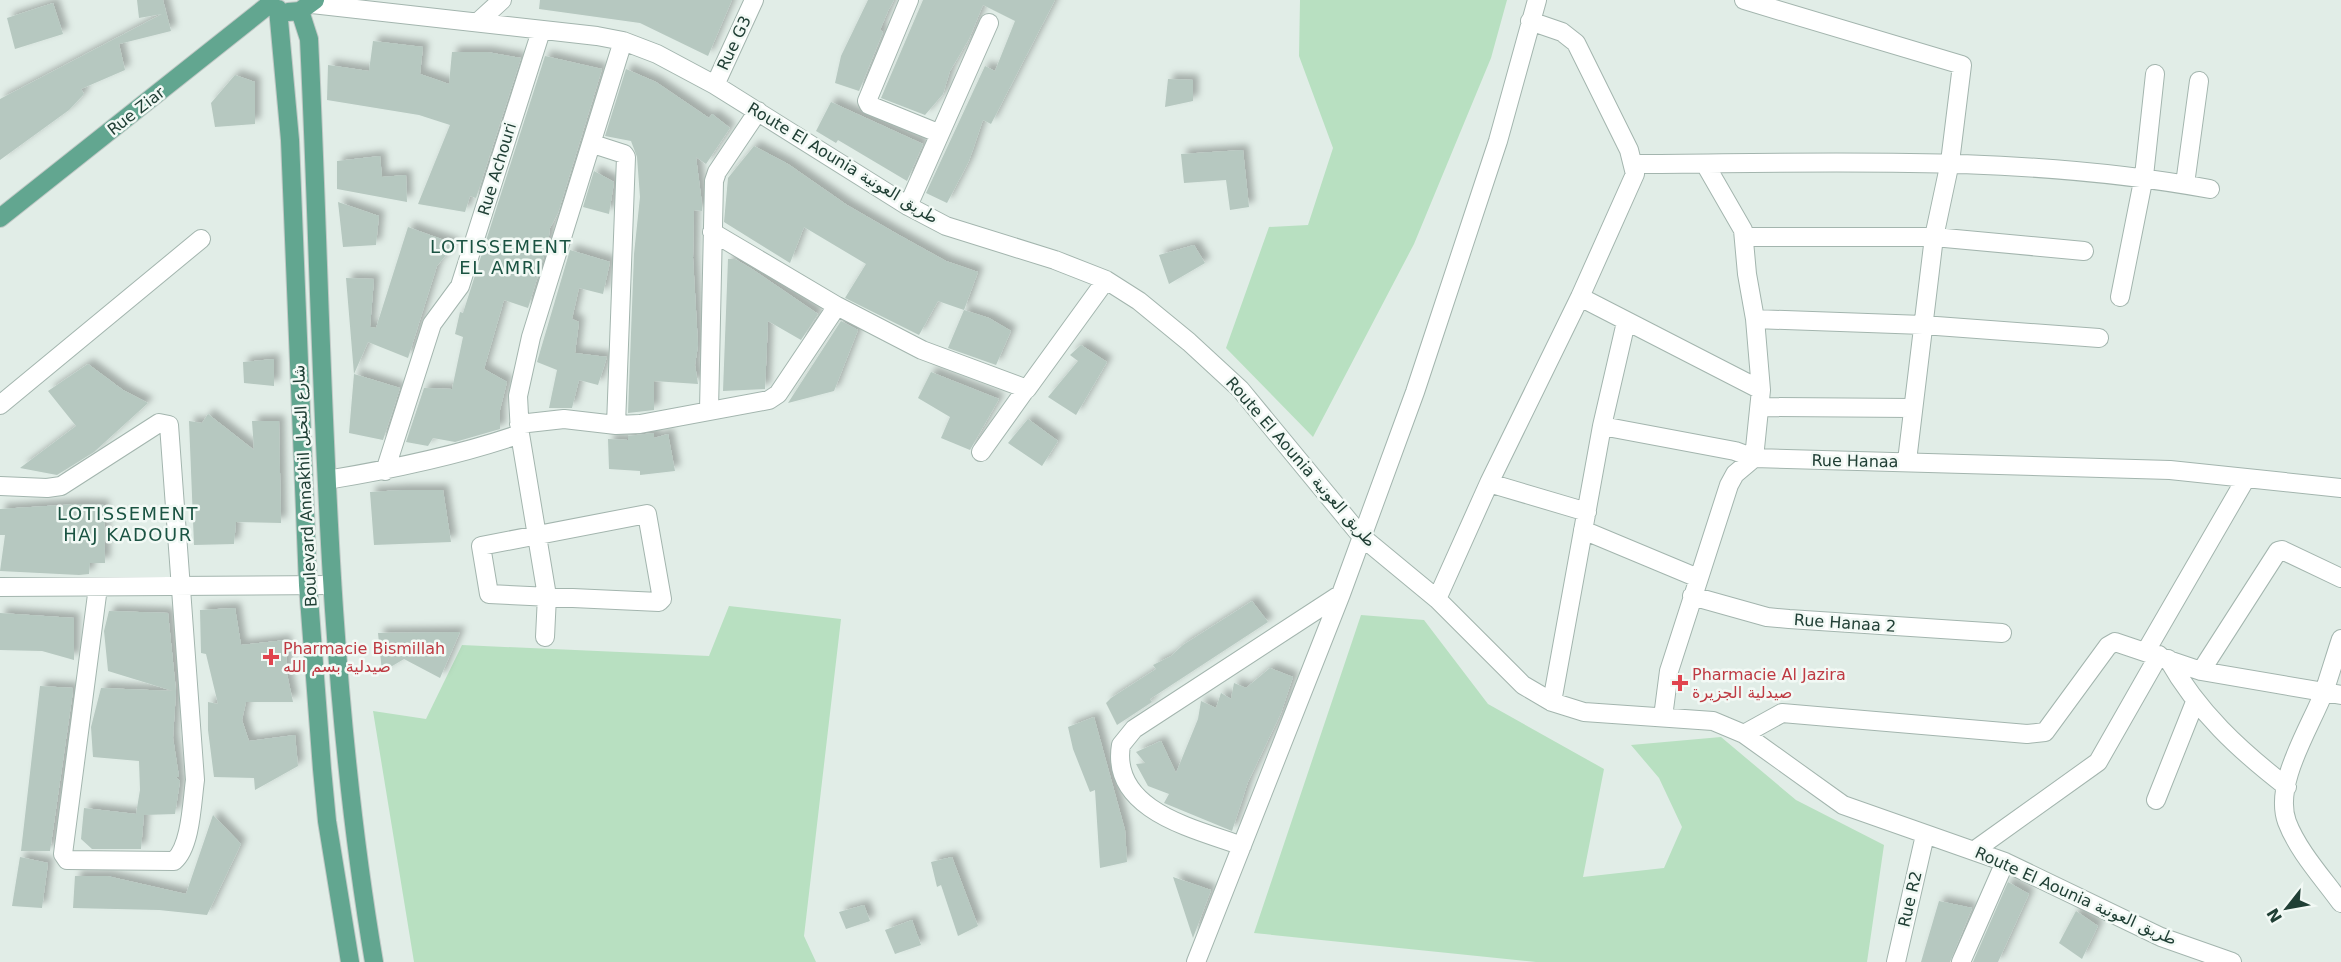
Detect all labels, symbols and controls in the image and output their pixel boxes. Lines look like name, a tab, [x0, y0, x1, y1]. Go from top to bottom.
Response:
street label: Rue G3	[713, 13, 755, 73]
street label: Rue Ziar	[104, 83, 169, 139]
street label: Route El Aounia طريق العونية	[744, 98, 942, 228]
street label: Rue Achouri	[474, 120, 520, 218]
district label: LOTISSEMENT EL AMRI	[430, 236, 572, 278]
street label: Boulevard Annakhil شارع النخيل	[289, 364, 322, 608]
street label: Route El Aounia طريق العونية	[1221, 373, 1380, 551]
street label: Rue Hanaa	[1811, 451, 1899, 471]
district label: LOTISSEMENT HAJ KADOUR	[57, 503, 199, 545]
street label: Rue Hanaa 2	[1793, 610, 1897, 636]
place label: Pharmacie Bismillah صيدلية بسم الله	[283, 639, 445, 676]
marker: Pharmacie Bismillah صيدلية بسم الله	[264, 650, 278, 664]
place label: Pharmacie Al Jazira صيدلية الجزيرة	[1692, 665, 1846, 703]
marker: Pharmacie Al Jazira صيدلية الجزيرة	[1673, 676, 1687, 690]
street label: Route El Aounia طريق العونية	[1972, 843, 2180, 950]
street label: Rue R2	[1894, 869, 1926, 929]
north arrow	[2257, 878, 2317, 938]
text: N	[2263, 905, 2286, 926]

